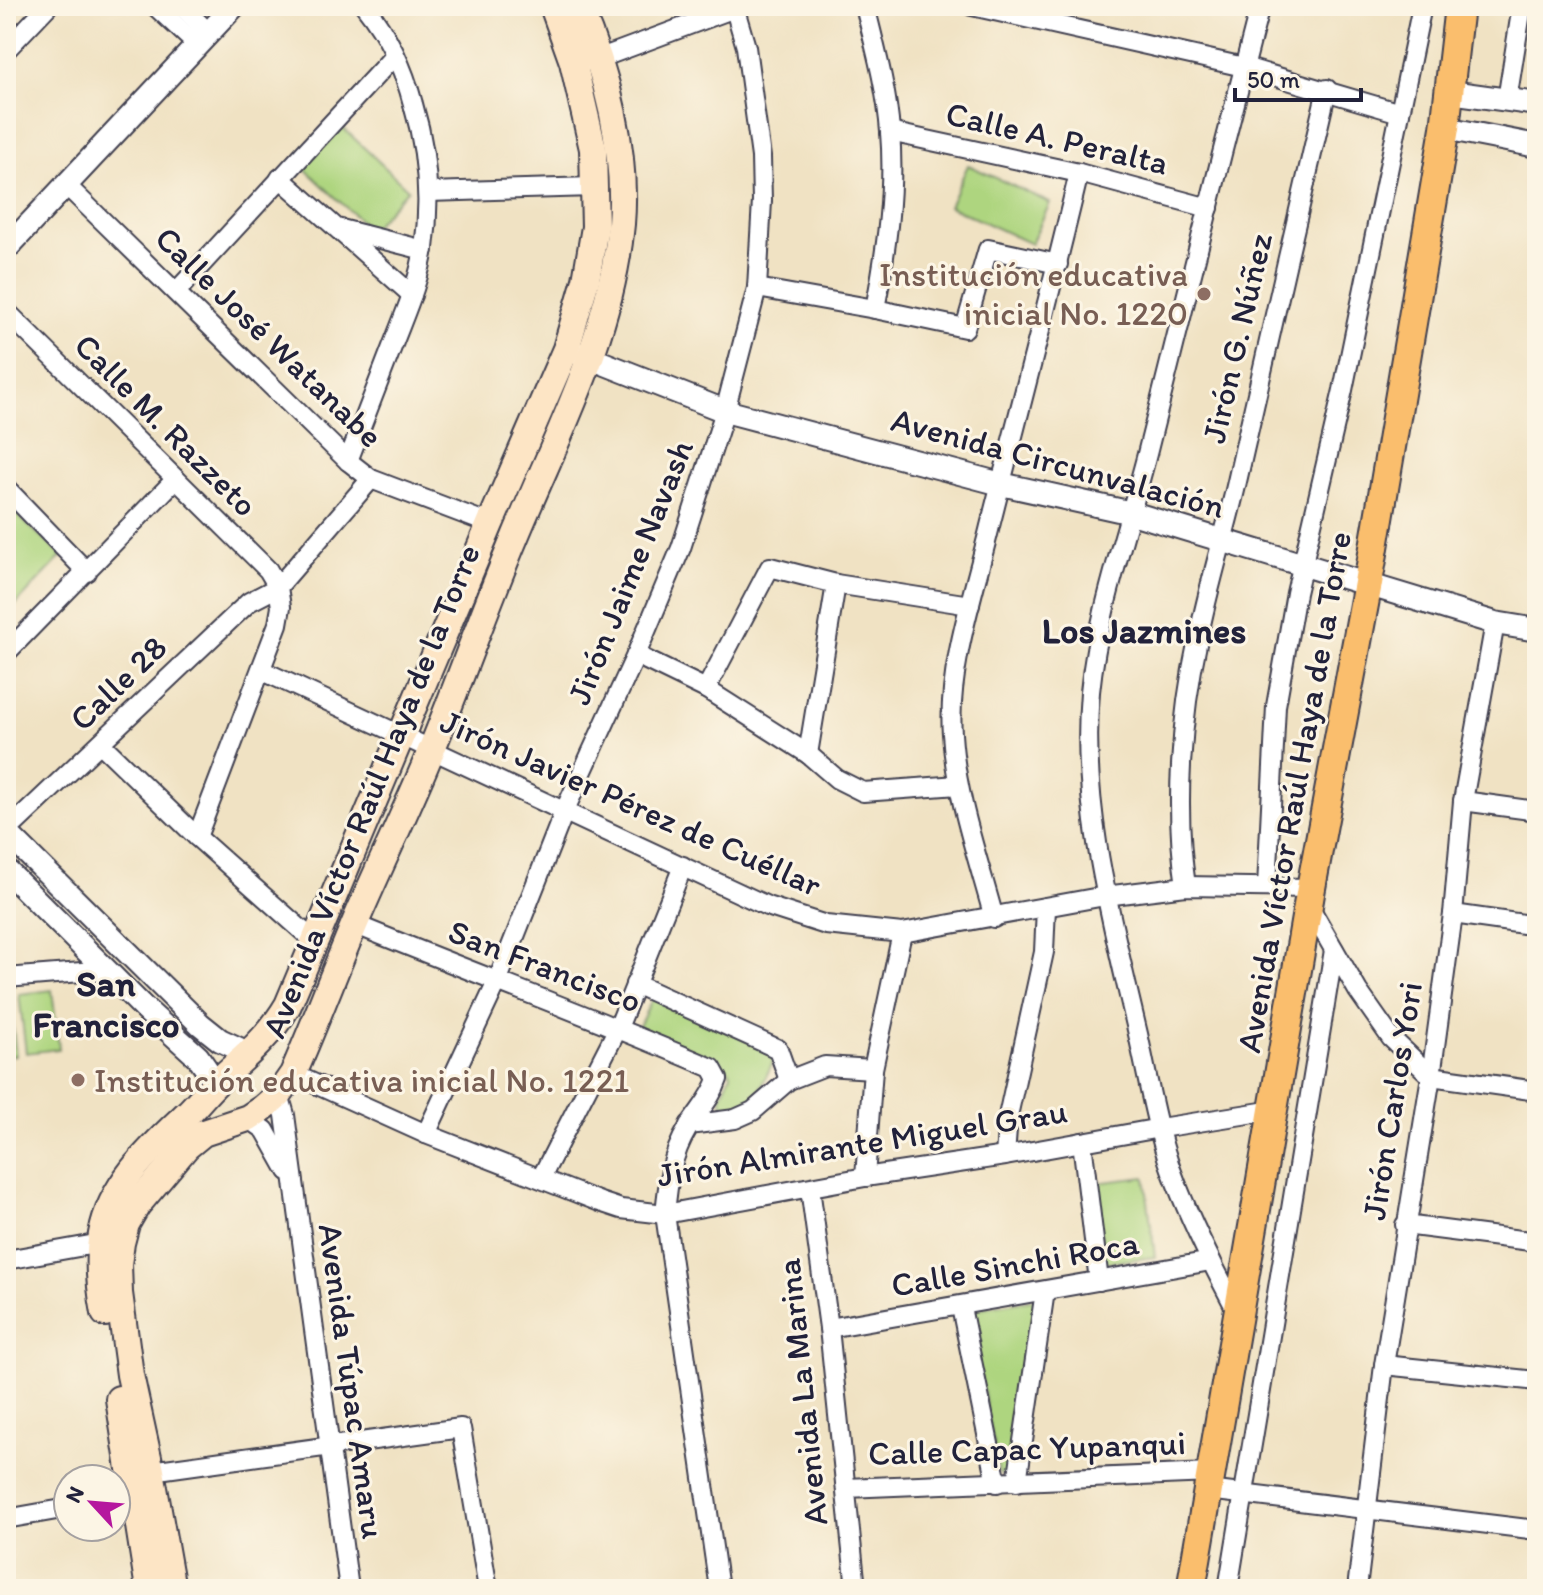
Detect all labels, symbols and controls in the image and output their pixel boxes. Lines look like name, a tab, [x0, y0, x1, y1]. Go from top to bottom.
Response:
scale bar	[1235, 52, 1361, 102]
text: 50 m	[1247, 65, 1300, 94]
street label: Calle A. Peralta	[942, 93, 1172, 183]
street label: Calle José Watanabe	[147, 218, 391, 456]
street label: Jirón G. Núñez	[1193, 229, 1281, 447]
place label: Institución educativa inicial No. 1220	[879, 254, 1188, 334]
marker: Institución educativa inicial No. 1220	[1195, 285, 1213, 303]
street label: Calle M. Razzeto	[66, 325, 266, 525]
street label: Avenida Circunvalación	[887, 399, 1229, 527]
street label: Jirón Jaime Navash	[558, 434, 702, 710]
street label: Avenida Víctor Raúl Haya de la Torre	[1228, 528, 1360, 1056]
street label: Avenida Víctor Raúl Haya de la Torre	[253, 538, 489, 1044]
district label: Los Jazmines	[1042, 609, 1246, 652]
street label: Calle 28	[61, 627, 175, 739]
street label: Jirón Javier Pérez de Cuéllar	[434, 700, 828, 906]
street label: San Francisco	[443, 910, 647, 1022]
district label: San Francisco	[32, 962, 180, 1046]
street label: Jirón Carlos Yori	[1353, 979, 1431, 1223]
place label: Institución educativa inicial No. 1221	[94, 1060, 629, 1101]
marker: Institución educativa inicial No. 1221	[69, 1071, 87, 1089]
street label: Jirón Almirante Miguel Grau	[654, 1090, 1070, 1196]
street label: Avenida Túpac Amaru	[310, 1221, 394, 1541]
street label: Calle Sinchi Roca	[888, 1222, 1142, 1306]
street label: Avenida La Marina	[768, 1256, 836, 1528]
street label: Calle Capac Yupanqui	[867, 1422, 1187, 1474]
north arrow	[52, 1463, 132, 1543]
text: N	[59, 1482, 90, 1507]

